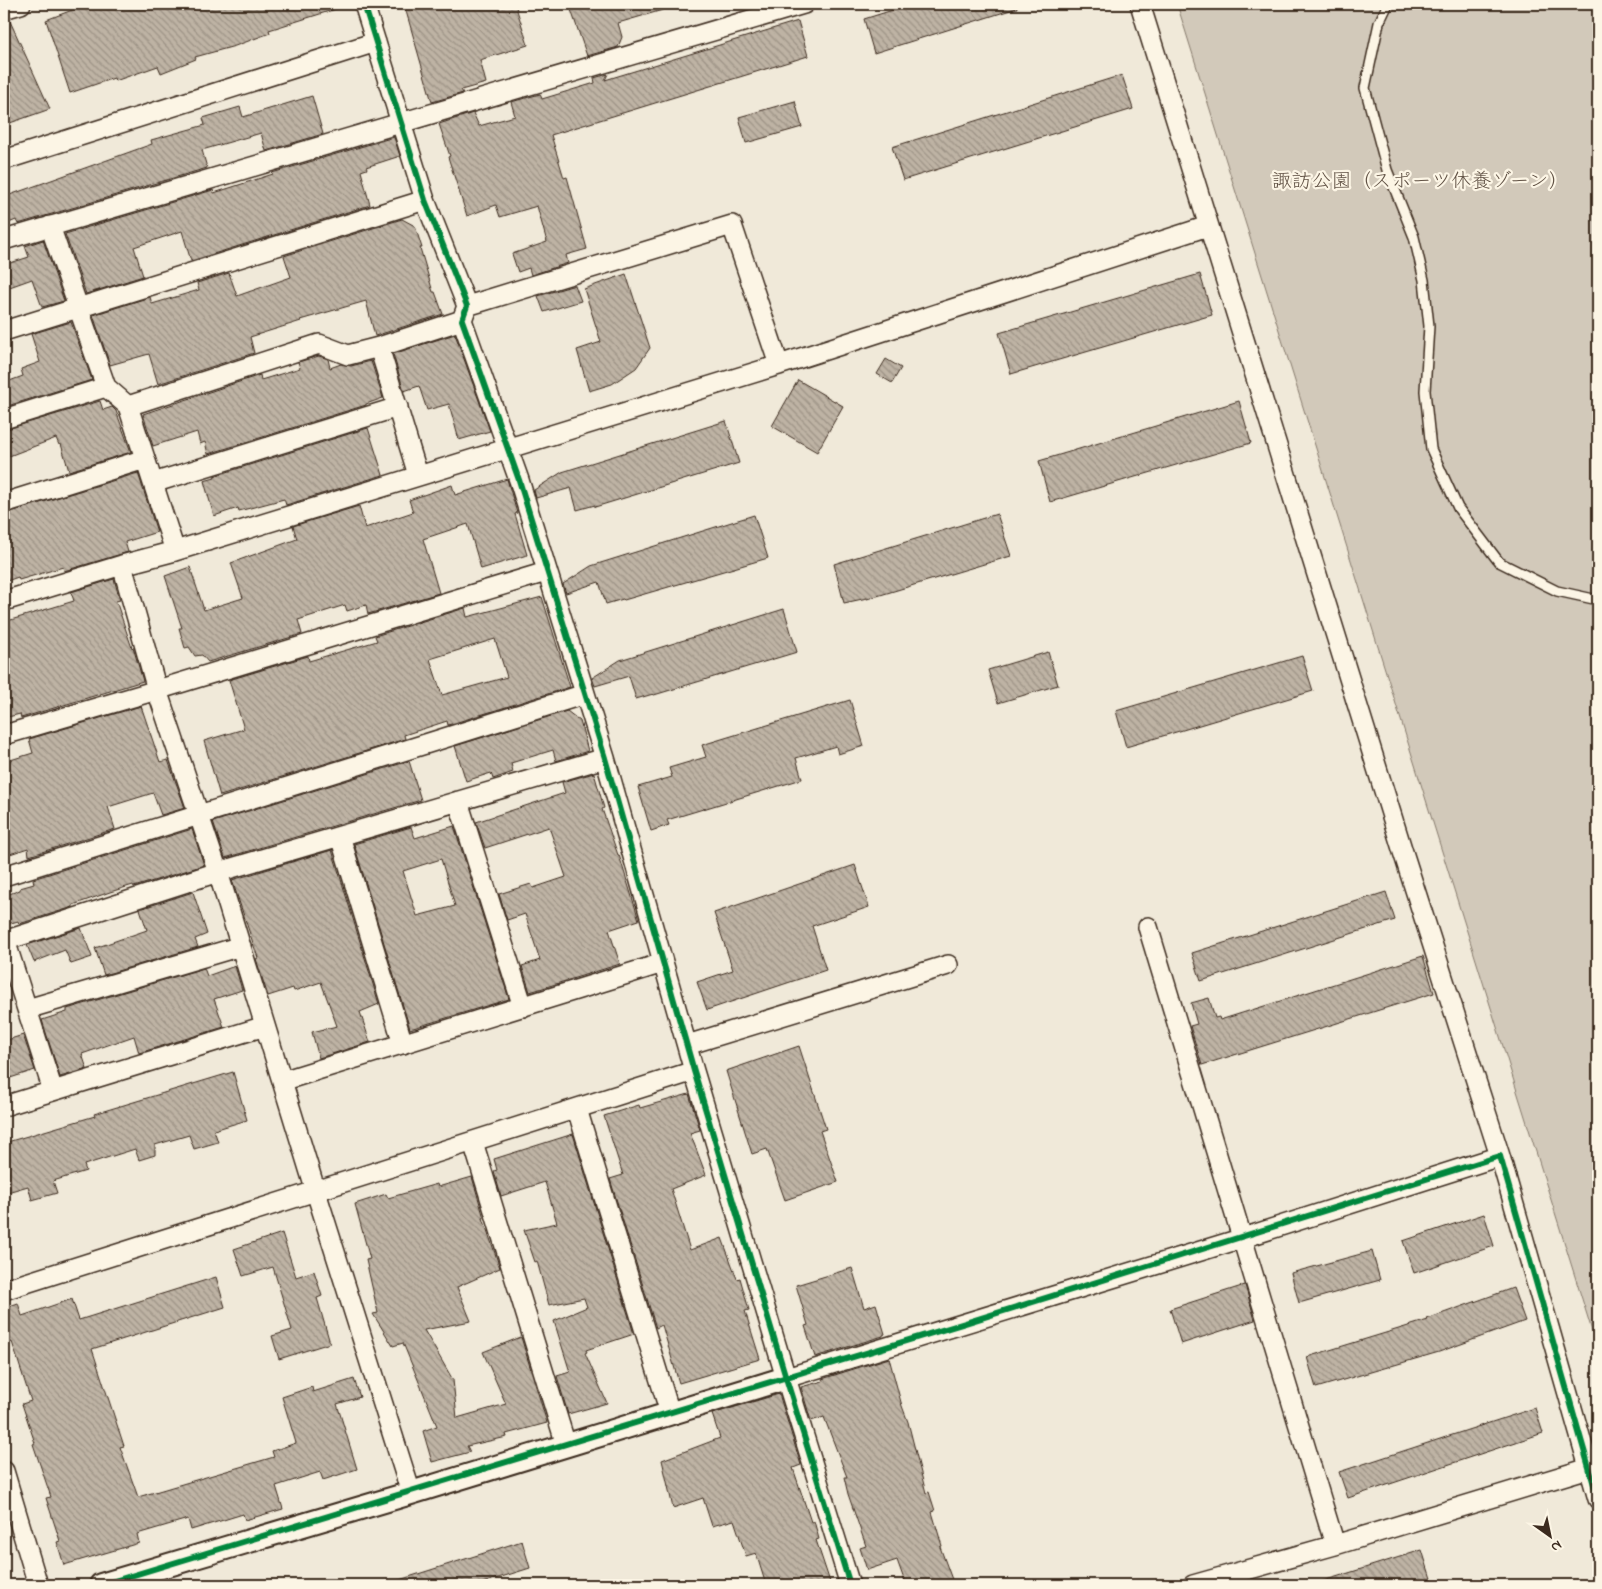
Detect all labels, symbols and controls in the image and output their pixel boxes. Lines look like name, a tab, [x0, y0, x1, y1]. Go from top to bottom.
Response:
park label: 諏訪公園（スポーツ休養ゾーン）	[1272, 168, 1568, 197]
north arrow	[1524, 1512, 1574, 1562]
text: N	[1547, 1534, 1566, 1557]

